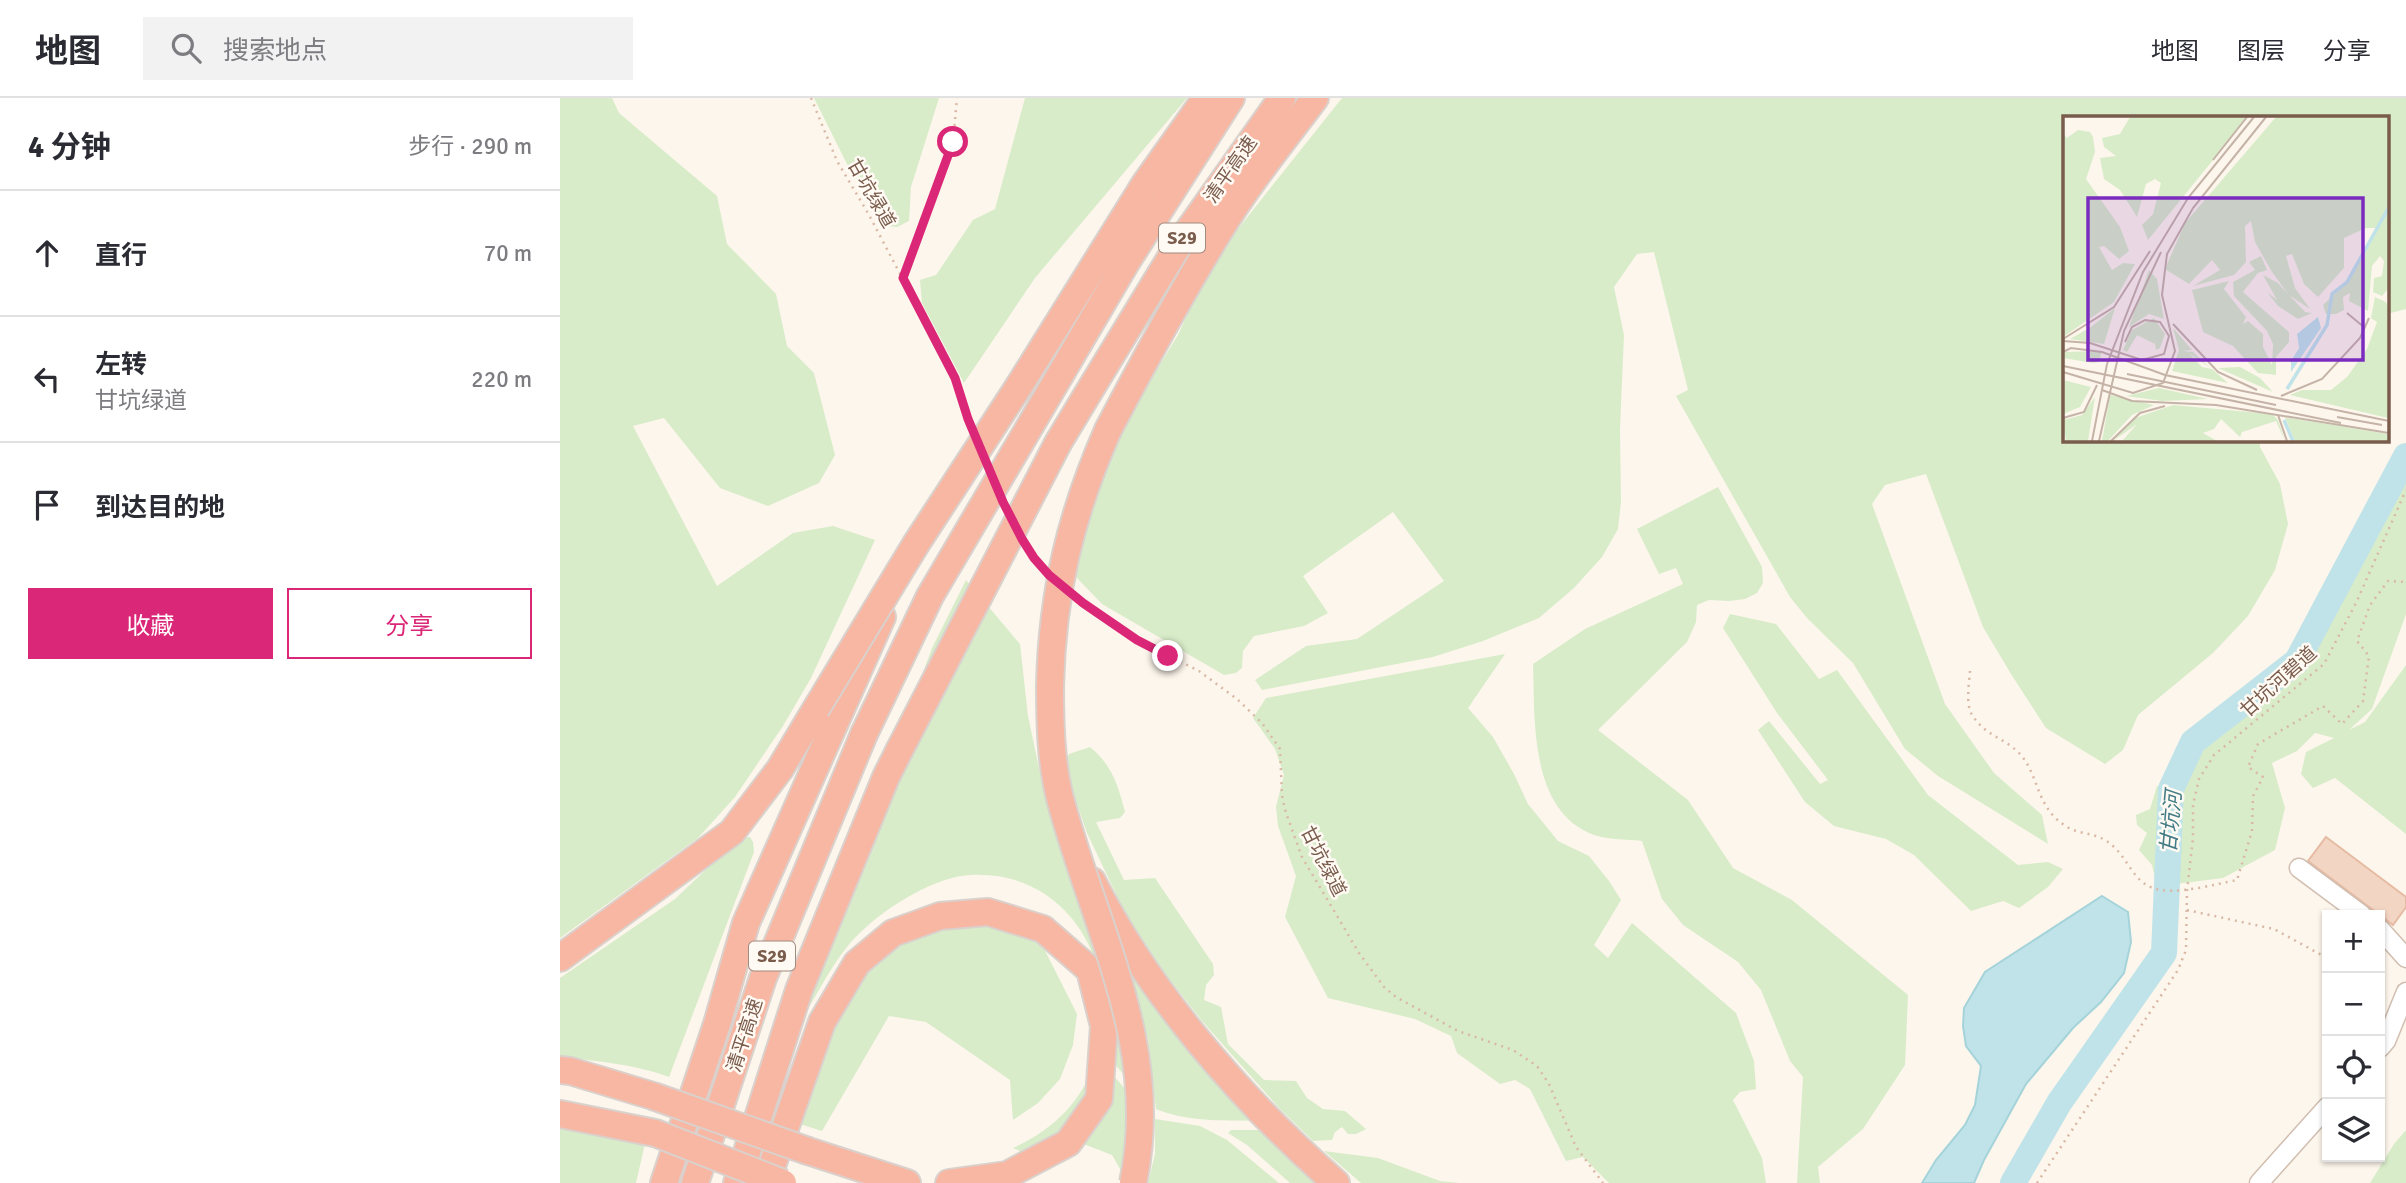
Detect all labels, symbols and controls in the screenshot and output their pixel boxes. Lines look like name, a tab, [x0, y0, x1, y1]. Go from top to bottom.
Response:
search box	[143, 17, 633, 80]
icon: search	[167, 29, 205, 67]
text: 地图	[35, 31, 101, 72]
text: 搜索地点	[223, 35, 327, 67]
text: 地图	[2151, 36, 2199, 66]
text: 图层	[2237, 36, 2285, 66]
text: 分享	[2323, 36, 2371, 66]
inset map	[2063, 116, 2388, 441]
route start	[937, 126, 968, 157]
text: 4 分钟	[28, 129, 111, 166]
text: 步行 · 290 m	[408, 132, 532, 161]
street label: 清平高速	[1199, 132, 1262, 208]
street label: 甘坑绿道	[842, 155, 901, 232]
road number: S29	[1159, 223, 1205, 252]
icon: ahead	[28, 234, 66, 272]
text: 70 m	[484, 239, 532, 268]
text: 直行	[95, 240, 147, 272]
text: 左转	[95, 349, 147, 381]
icon: left	[28, 360, 66, 398]
text: 220 m	[471, 365, 532, 394]
text: 甘坑绿道	[95, 386, 187, 415]
icon: arrive	[28, 486, 66, 524]
text: 到达目的地	[95, 492, 225, 524]
button: 收藏	[28, 588, 273, 659]
button: 分享	[287, 588, 532, 659]
route end	[1152, 640, 1183, 671]
street label: 甘坑河碧道	[2235, 641, 2322, 722]
water label: 甘坑河	[2155, 786, 2187, 855]
street label: 甘坑绿道	[1295, 822, 1351, 901]
map controls	[2322, 910, 2385, 1162]
button: +	[2322, 910, 2385, 973]
road number: S29	[749, 942, 795, 970]
button: −	[2322, 973, 2385, 1036]
street label: 清平高速	[722, 995, 768, 1075]
button: locate	[2322, 1036, 2385, 1099]
button: layers	[2322, 1099, 2385, 1162]

